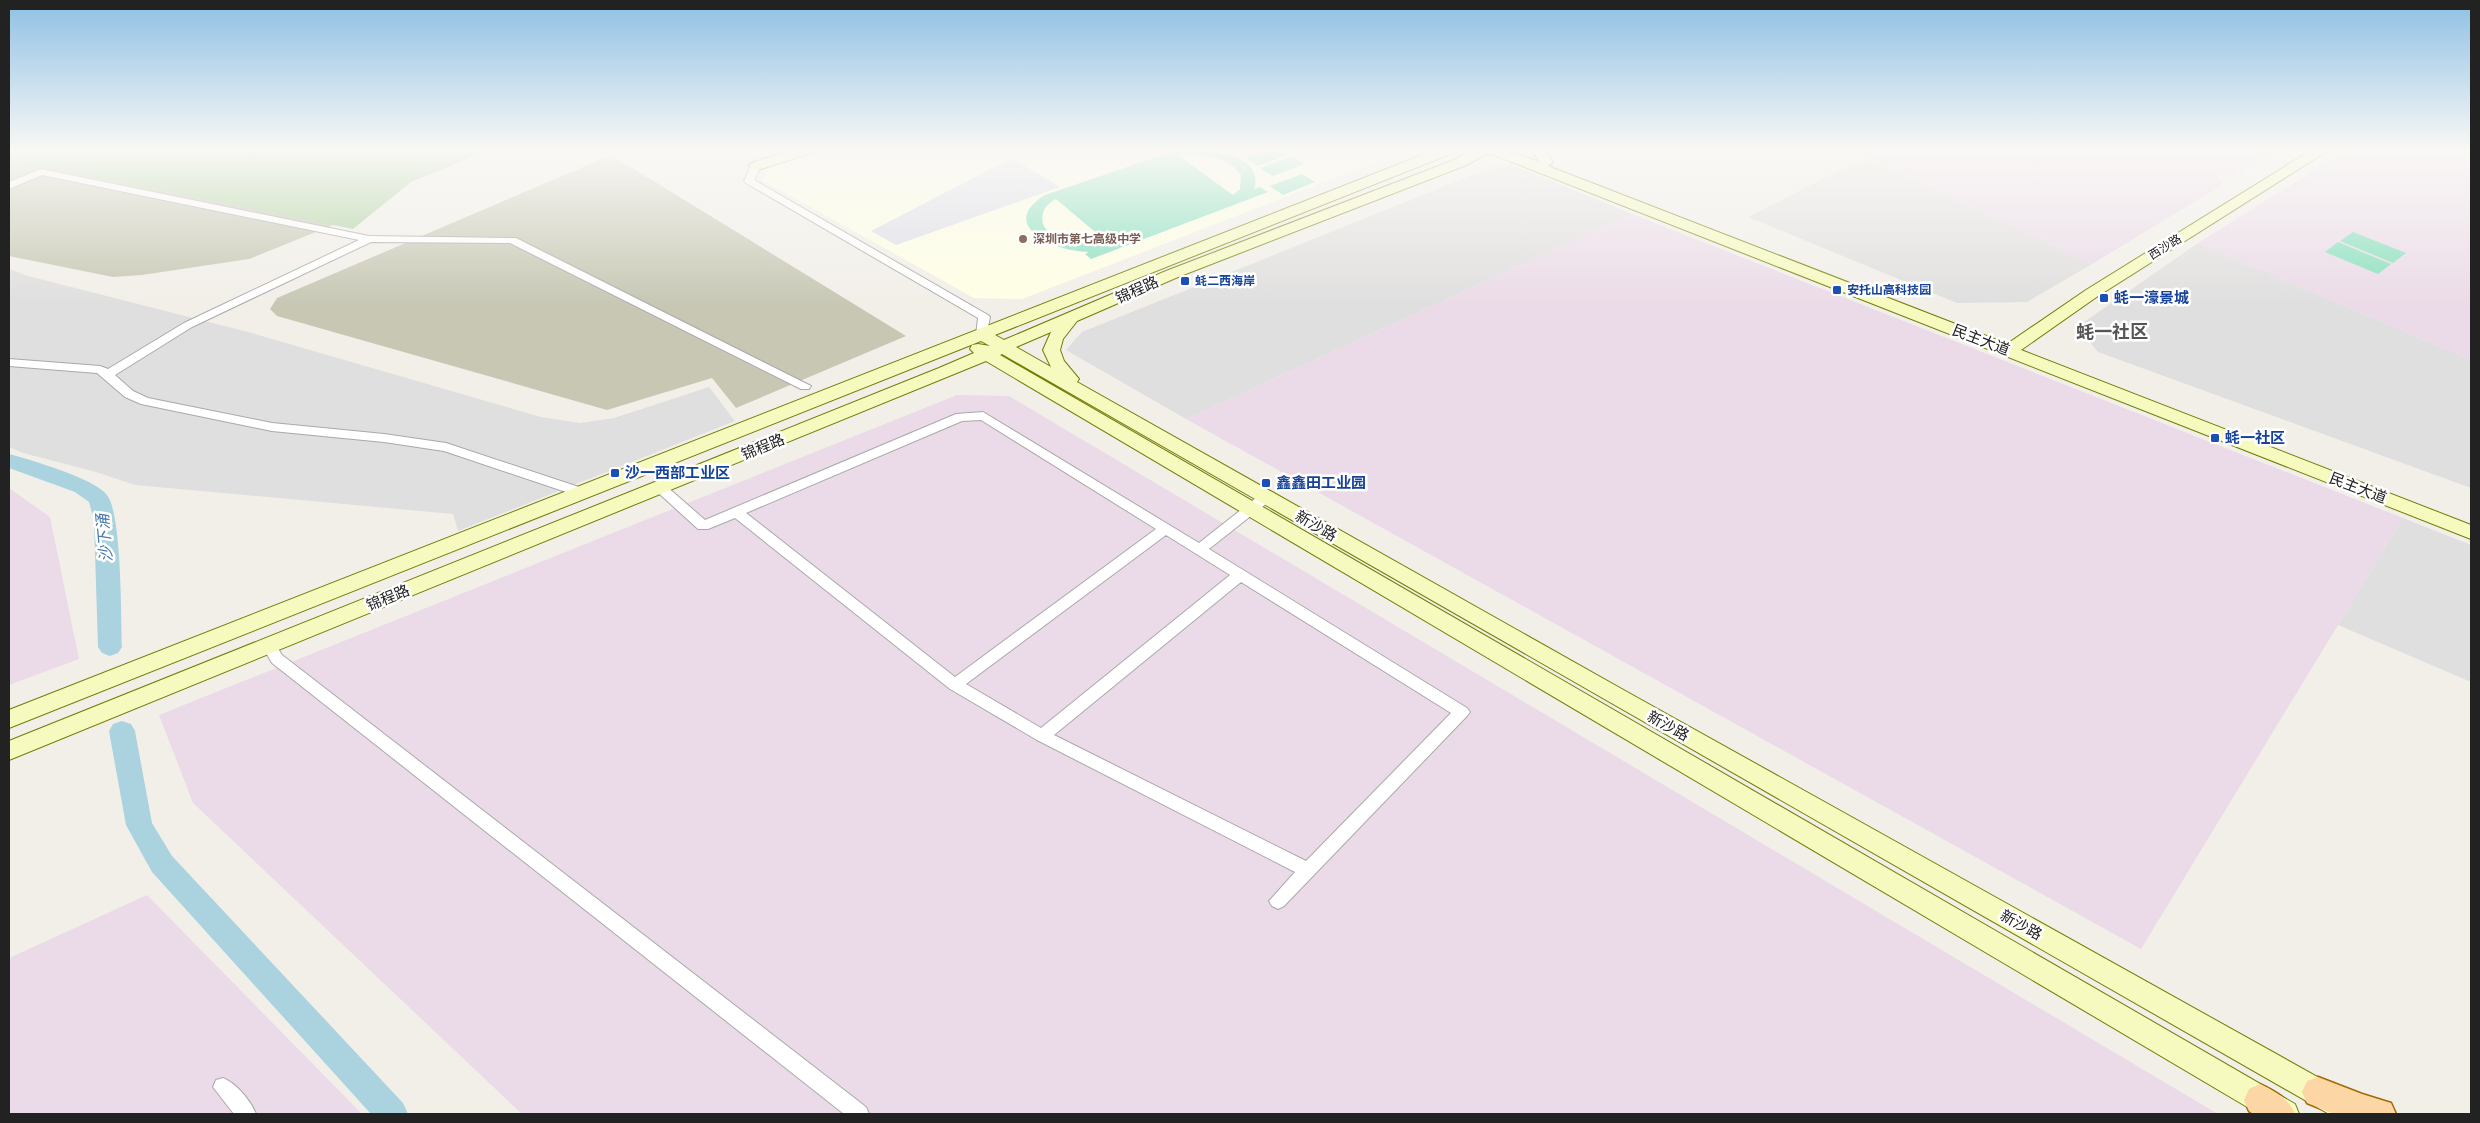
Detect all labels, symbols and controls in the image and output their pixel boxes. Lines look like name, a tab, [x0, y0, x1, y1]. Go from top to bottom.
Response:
place label: 深圳市第七高级中学	[1033, 231, 1141, 247]
street label: 西沙路	[2145, 231, 2185, 263]
marker: 深圳市第七高级中学	[1017, 233, 1029, 245]
street label: 锦程路	[1112, 272, 1162, 308]
place label: 蚝二西海岸	[1195, 273, 1255, 289]
marker: 蚝二西海岸	[1179, 275, 1191, 287]
place label: 安托山高科技园	[1847, 282, 1931, 298]
marker: 安托山高科技园	[1831, 284, 1843, 296]
place label: 蚝一濠景城	[2114, 288, 2189, 308]
marker: 蚝一濠景城	[2098, 292, 2110, 304]
street label: 民主大道	[1949, 320, 2013, 360]
district label: 蚝一社区	[2076, 320, 2148, 344]
place label: 蚝一社区	[2225, 428, 2285, 448]
street label: 锦程路	[738, 429, 788, 465]
marker: 蚝一社区	[2209, 432, 2221, 444]
place label: 沙一西部工业区	[625, 463, 730, 483]
marker: 沙一西部工业区	[609, 467, 621, 479]
street label: 民主大道	[2326, 468, 2390, 508]
place label: 鑫鑫田工业园	[1276, 473, 1366, 493]
marker: 鑫鑫田工业园	[1260, 477, 1272, 489]
street label: 新沙路	[1292, 506, 1340, 546]
water label: 沙下涌	[92, 511, 118, 563]
street label: 锦程路	[363, 580, 413, 616]
street label: 新沙路	[1643, 706, 1693, 746]
street label: 新沙路	[1996, 905, 2046, 945]

